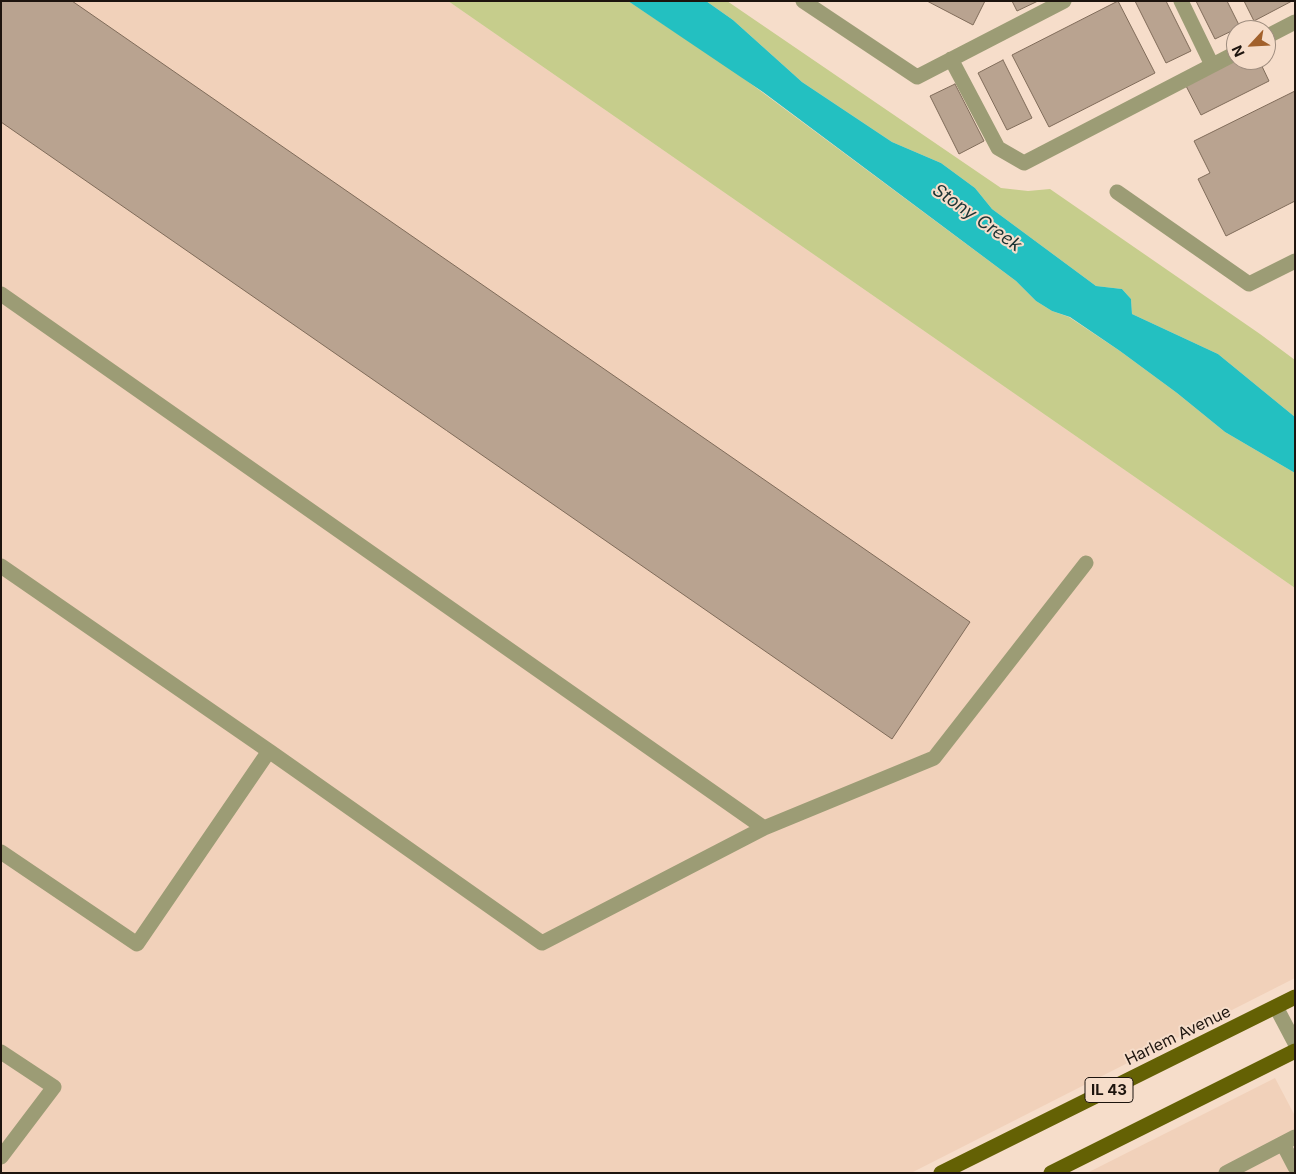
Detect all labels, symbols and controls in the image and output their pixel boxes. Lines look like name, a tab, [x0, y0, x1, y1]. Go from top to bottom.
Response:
north arrow	[1226, 20, 1276, 70]
text: N	[1228, 43, 1248, 60]
water label: Stony Creek	[928, 179, 1026, 257]
street label: Harlem Avenue	[1122, 1002, 1234, 1070]
road number: IL 43	[1085, 1078, 1133, 1102]

